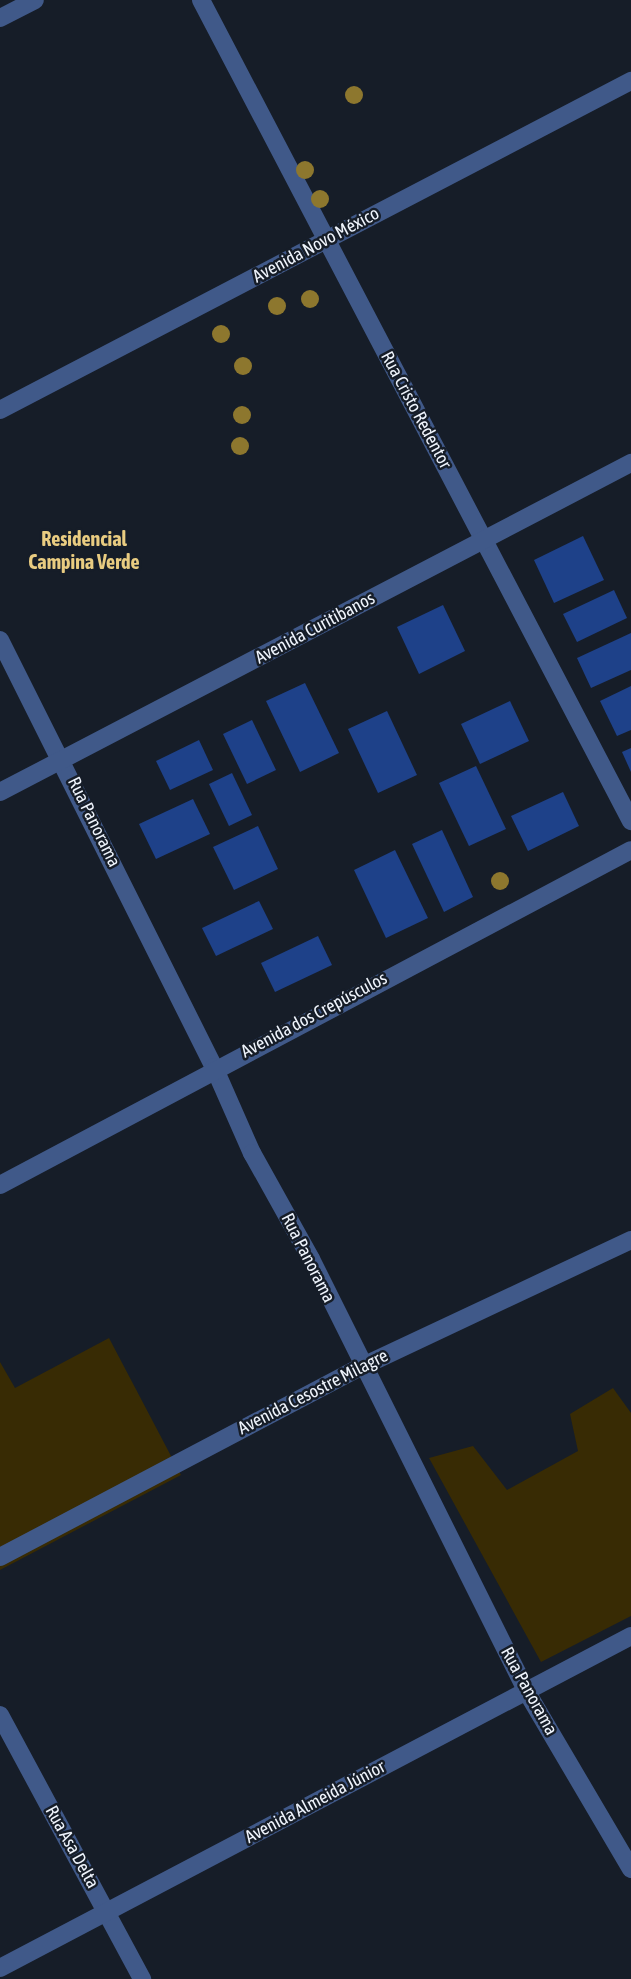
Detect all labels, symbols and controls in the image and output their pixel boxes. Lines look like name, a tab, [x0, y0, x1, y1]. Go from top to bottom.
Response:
street label: Avenida Novo México	[249, 203, 383, 287]
street label: Rua Cristo Redentor	[376, 348, 456, 472]
district label: Residencial Campina Verde	[28, 526, 140, 573]
street label: Avenida Curitibanos	[251, 587, 379, 669]
street label: Rua Panorama	[63, 774, 125, 870]
street label: Avenida dos Crepúsculos	[237, 967, 391, 1063]
street label: Rua Panorama	[276, 1210, 340, 1306]
street label: Avenida Cesostre Milagre	[234, 1345, 392, 1439]
street label: Rua Panorama	[496, 1643, 562, 1739]
street label: Avenida Almeida Júnior	[241, 1756, 389, 1848]
street label: Rua Asa Delta	[40, 1802, 104, 1892]

